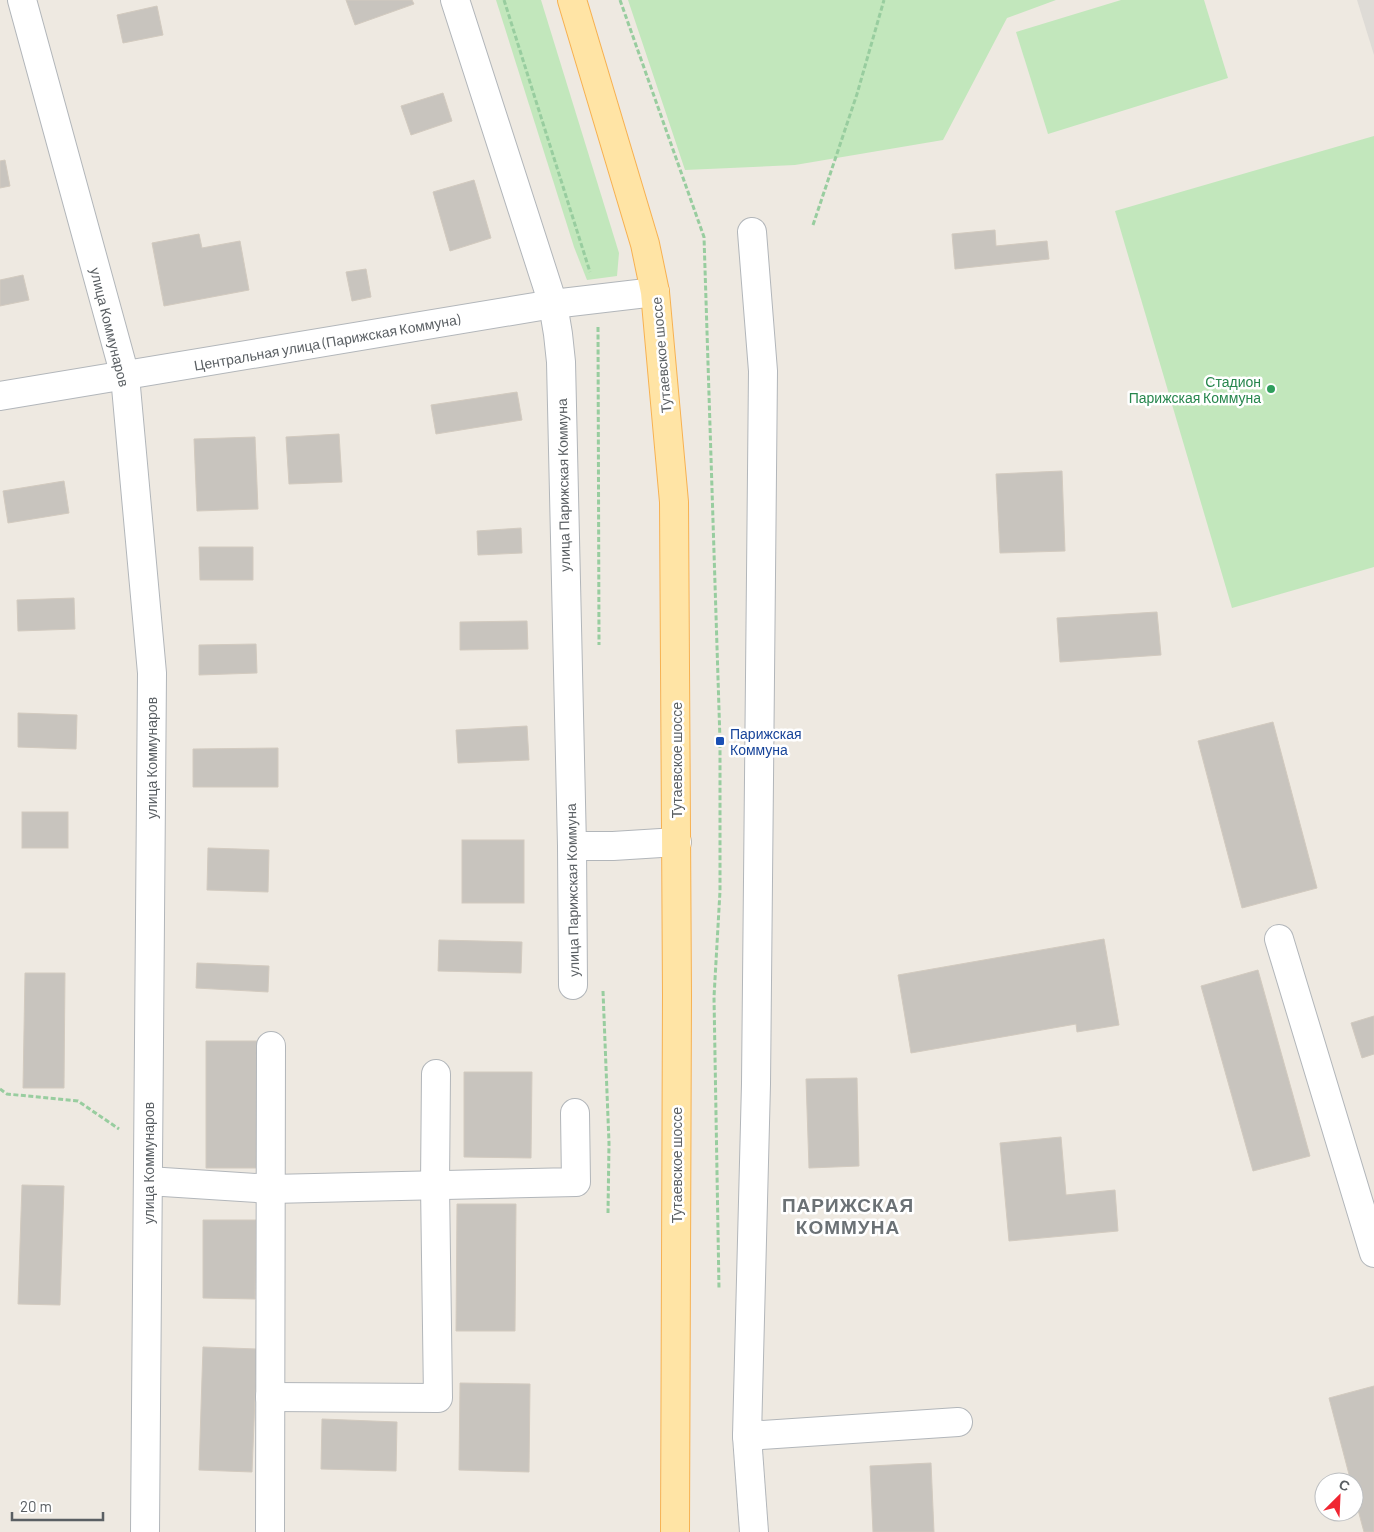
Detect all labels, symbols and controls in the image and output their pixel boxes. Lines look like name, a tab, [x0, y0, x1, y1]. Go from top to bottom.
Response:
street label: улица Коммунаров	[87, 266, 133, 388]
street label: Тутаевское шоссе	[647, 296, 675, 414]
street label: Центральная улица (Парижская Коммуна)	[193, 310, 462, 374]
place label: Стадион Парижская Коммуна	[1129, 373, 1261, 406]
marker: Стадион Парижская Коммуна	[1265, 383, 1277, 395]
street label: улица Парижская Коммуна	[553, 398, 573, 572]
street label: улица Коммунаров	[143, 697, 160, 819]
street label: Тутаевское шоссе	[668, 702, 685, 818]
place label: Парижская Коммуна	[730, 725, 802, 758]
marker: Парижская Коммуна	[714, 735, 726, 747]
street label: улица Парижская Коммуна	[562, 803, 582, 977]
street label: улица Коммунаров	[140, 1102, 157, 1224]
street label: Тутаевское шоссе	[668, 1107, 685, 1223]
district label: ПАРИЖСКАЯ КОММУНА	[782, 1193, 914, 1238]
north arrow	[1314, 1472, 1364, 1522]
text: С	[1336, 1475, 1353, 1494]
scale bar	[12, 1490, 104, 1522]
text: 20 m	[20, 1497, 52, 1515]

